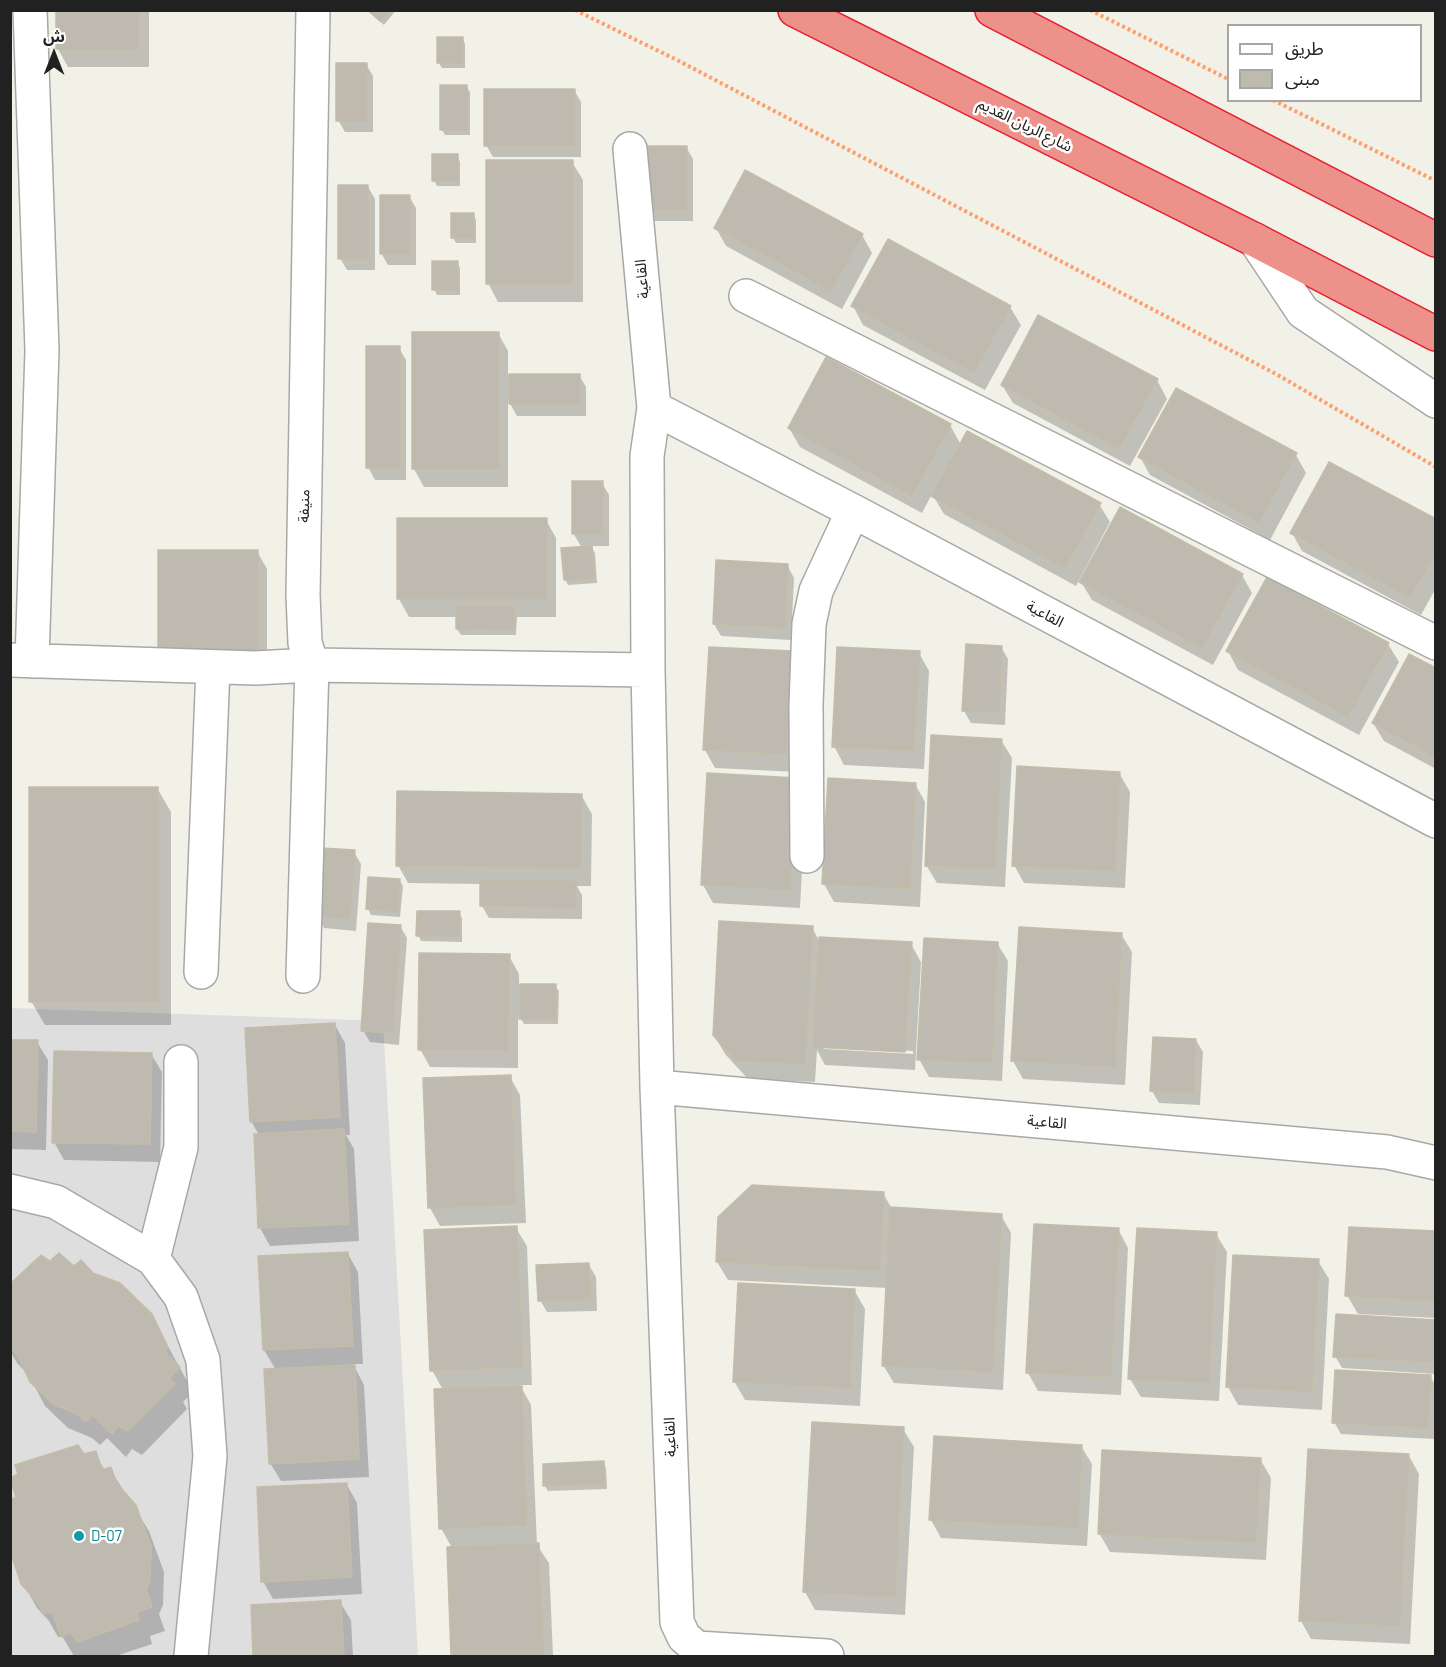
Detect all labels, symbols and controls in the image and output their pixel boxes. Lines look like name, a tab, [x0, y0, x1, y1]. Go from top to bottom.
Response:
north arrow	[24, 24, 84, 84]
legend	[1227, 24, 1422, 102]
text: ش	[43, 26, 65, 45]
text: طريق	[1285, 37, 1324, 59]
text: مبنى	[1285, 67, 1320, 89]
street label: شارع الريان القديم	[975, 94, 1075, 156]
street label: القاعية	[631, 258, 653, 300]
street label: منيفة	[295, 489, 313, 523]
street label: القاعية	[1023, 597, 1067, 631]
street label: القاعية	[1026, 1111, 1068, 1133]
street label: القاعية	[660, 1417, 680, 1457]
place label: D-07	[91, 1527, 122, 1545]
marker: D-07	[72, 1529, 86, 1543]

